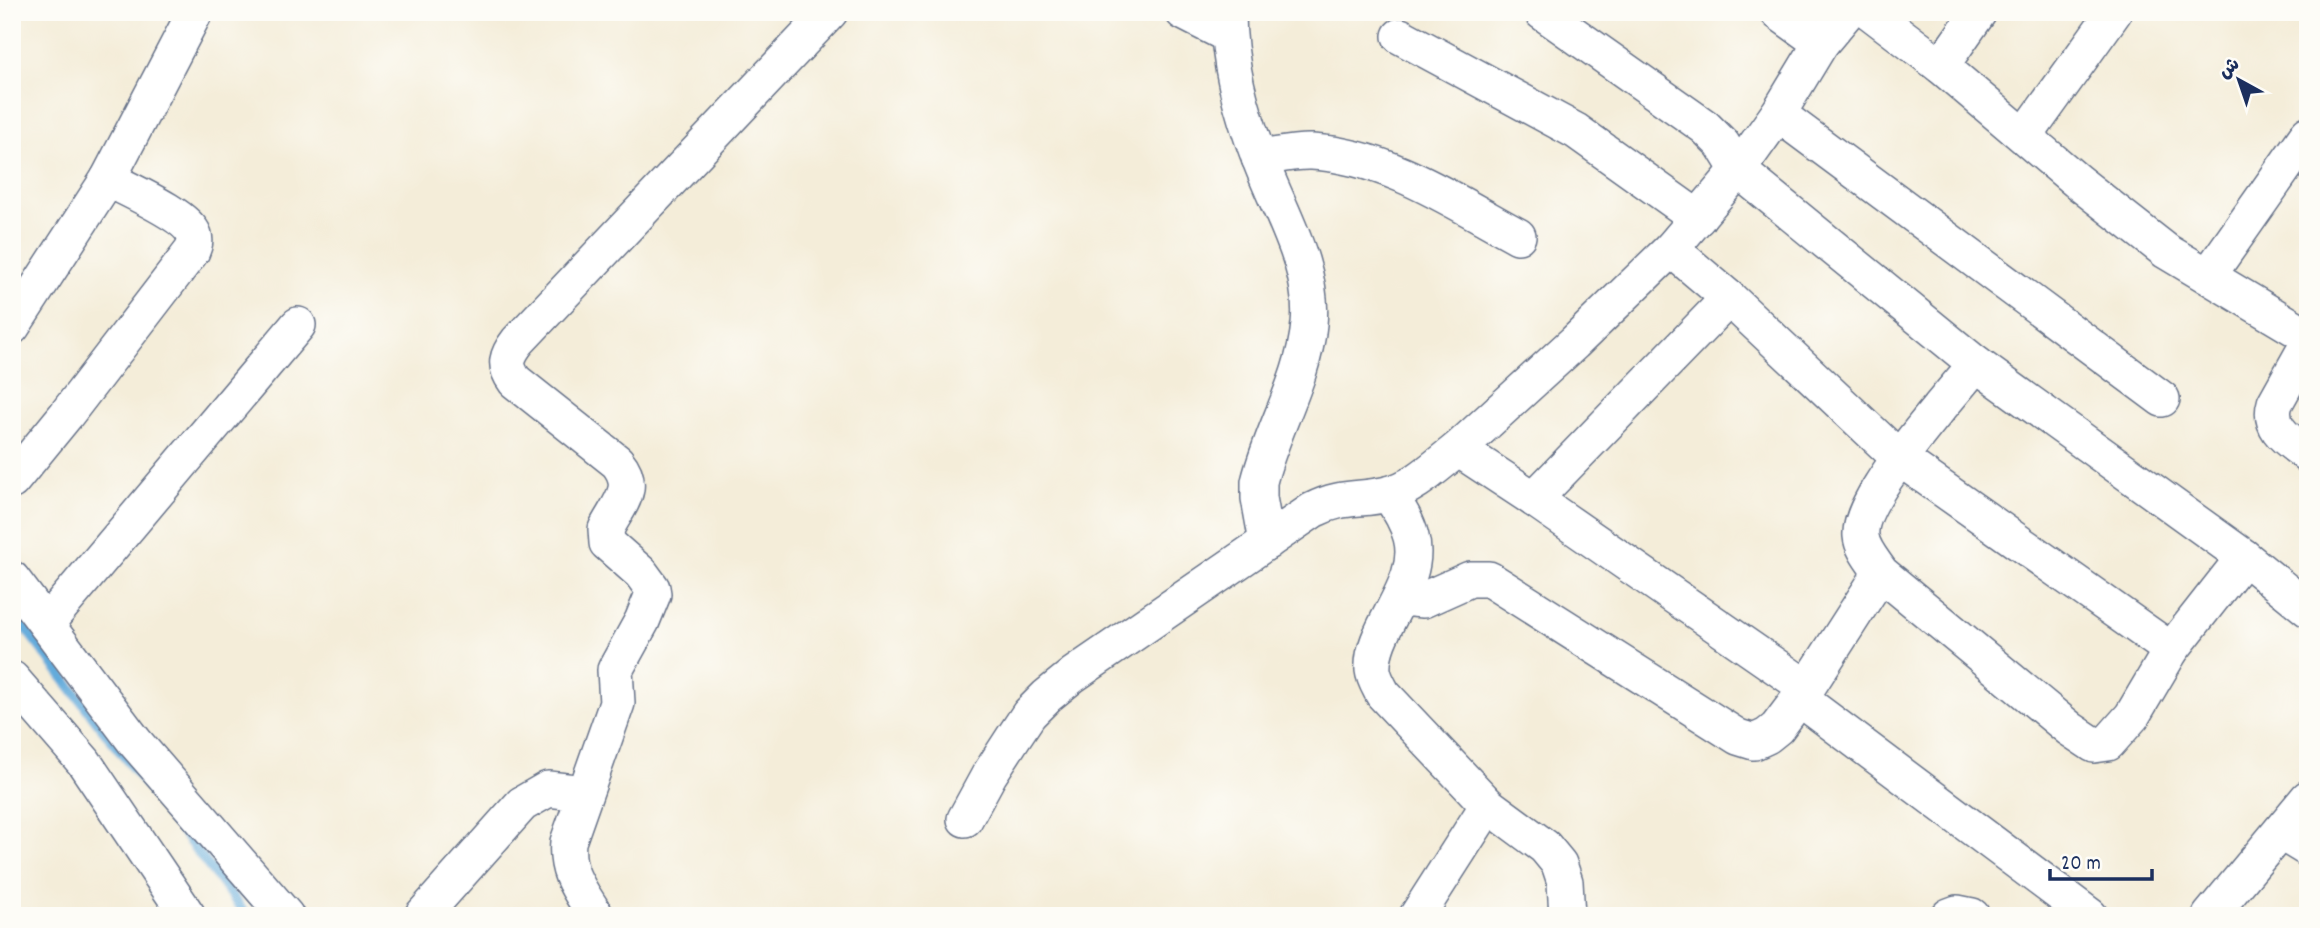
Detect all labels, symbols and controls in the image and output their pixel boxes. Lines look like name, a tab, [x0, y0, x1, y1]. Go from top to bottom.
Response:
north arrow	[2204, 46, 2274, 116]
text: ش	[2214, 53, 2247, 87]
scale bar	[2050, 837, 2152, 881]
text: 20 m	[2061, 850, 2101, 880]

